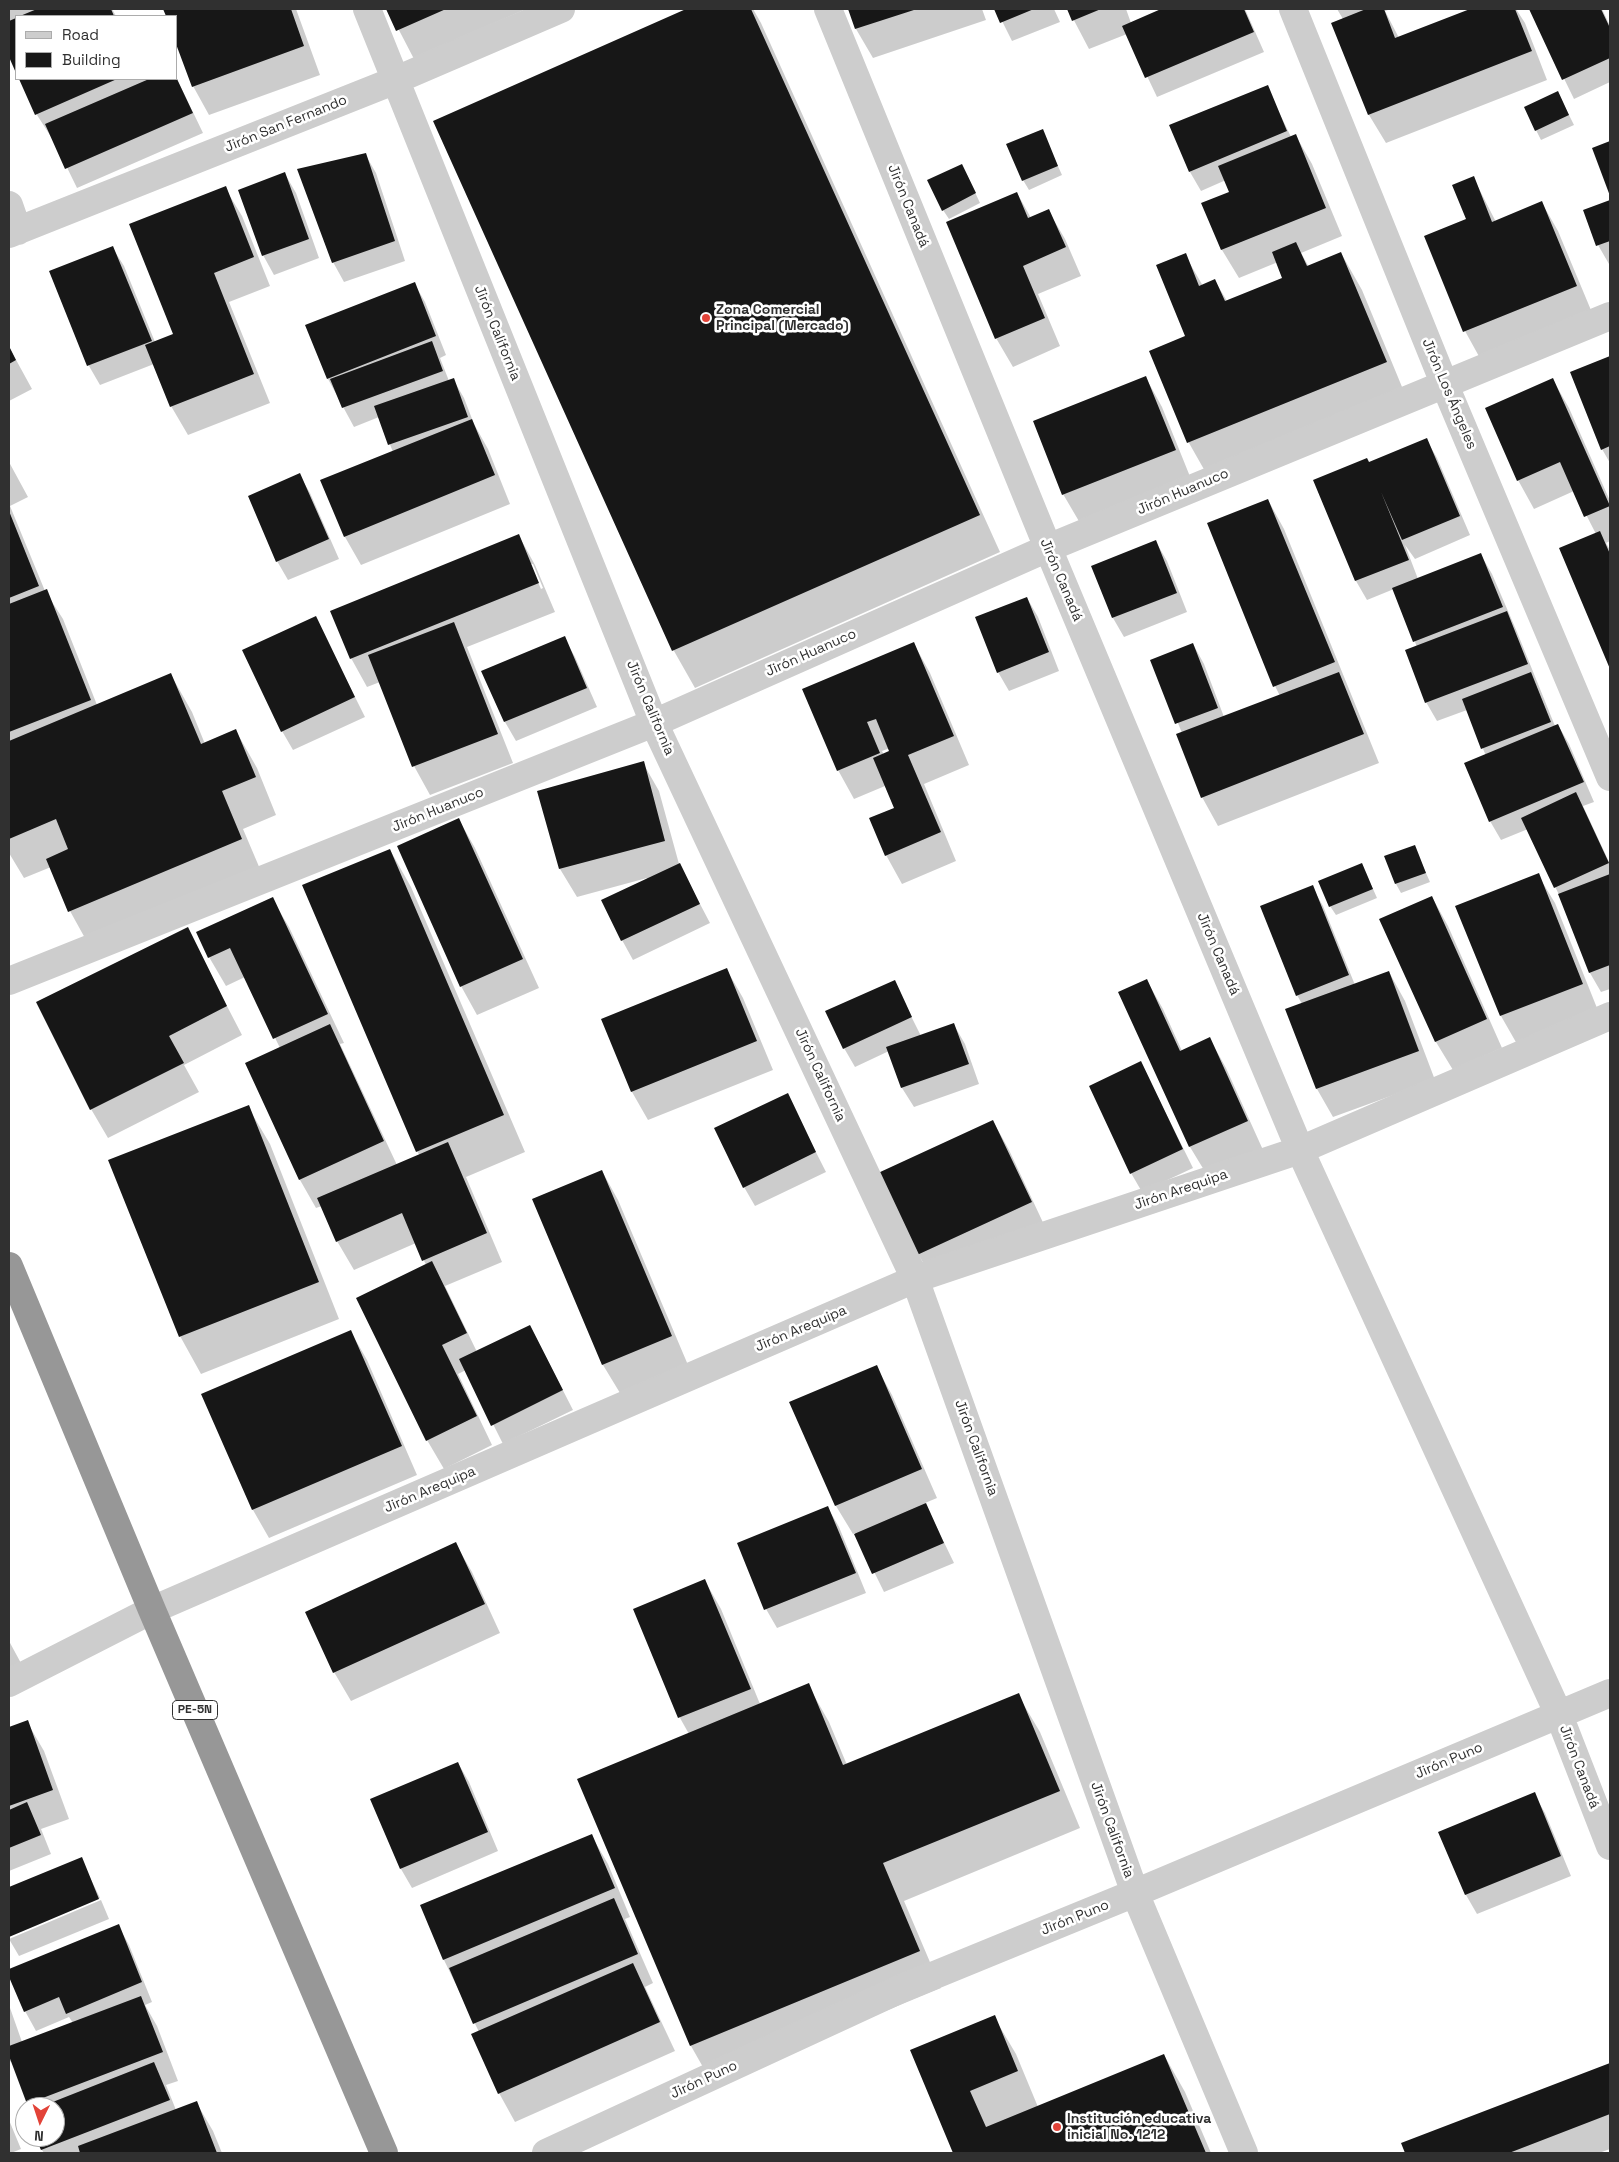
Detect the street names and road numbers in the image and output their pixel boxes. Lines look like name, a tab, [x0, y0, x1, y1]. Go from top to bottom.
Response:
street label: Jirón San Fernando	[222, 92, 350, 156]
street label: Jirón Canadá	[884, 162, 932, 250]
street label: Jirón California	[470, 283, 524, 383]
street label: Jirón Los Ángeles	[1418, 336, 1480, 452]
street label: Jirón Huanuco	[1135, 465, 1231, 519]
street label: Jirón Canadá	[1036, 536, 1086, 624]
street label: Jirón Huanuco	[763, 626, 859, 680]
street label: Jirón California	[622, 658, 678, 758]
street label: Jirón Huanuco	[390, 784, 486, 836]
street label: Jirón Canadá	[1193, 910, 1243, 998]
street label: Jirón California	[791, 1026, 849, 1124]
street label: Jirón Arequipa	[1132, 1166, 1230, 1214]
street label: Jirón Arequipa	[753, 1302, 849, 1356]
street label: Jirón California	[951, 1398, 1001, 1498]
street label: Jirón Arequipa	[382, 1463, 478, 1517]
road number: PE-5N	[172, 1700, 218, 1720]
street label: Jirón Canadá	[1555, 1723, 1603, 1811]
street label: Jirón Puno	[1413, 1739, 1485, 1783]
street label: Jirón California	[1087, 1780, 1137, 1880]
street label: Jirón Puno	[1039, 1897, 1111, 1939]
street label: Jirón Puno	[668, 2057, 740, 2103]

